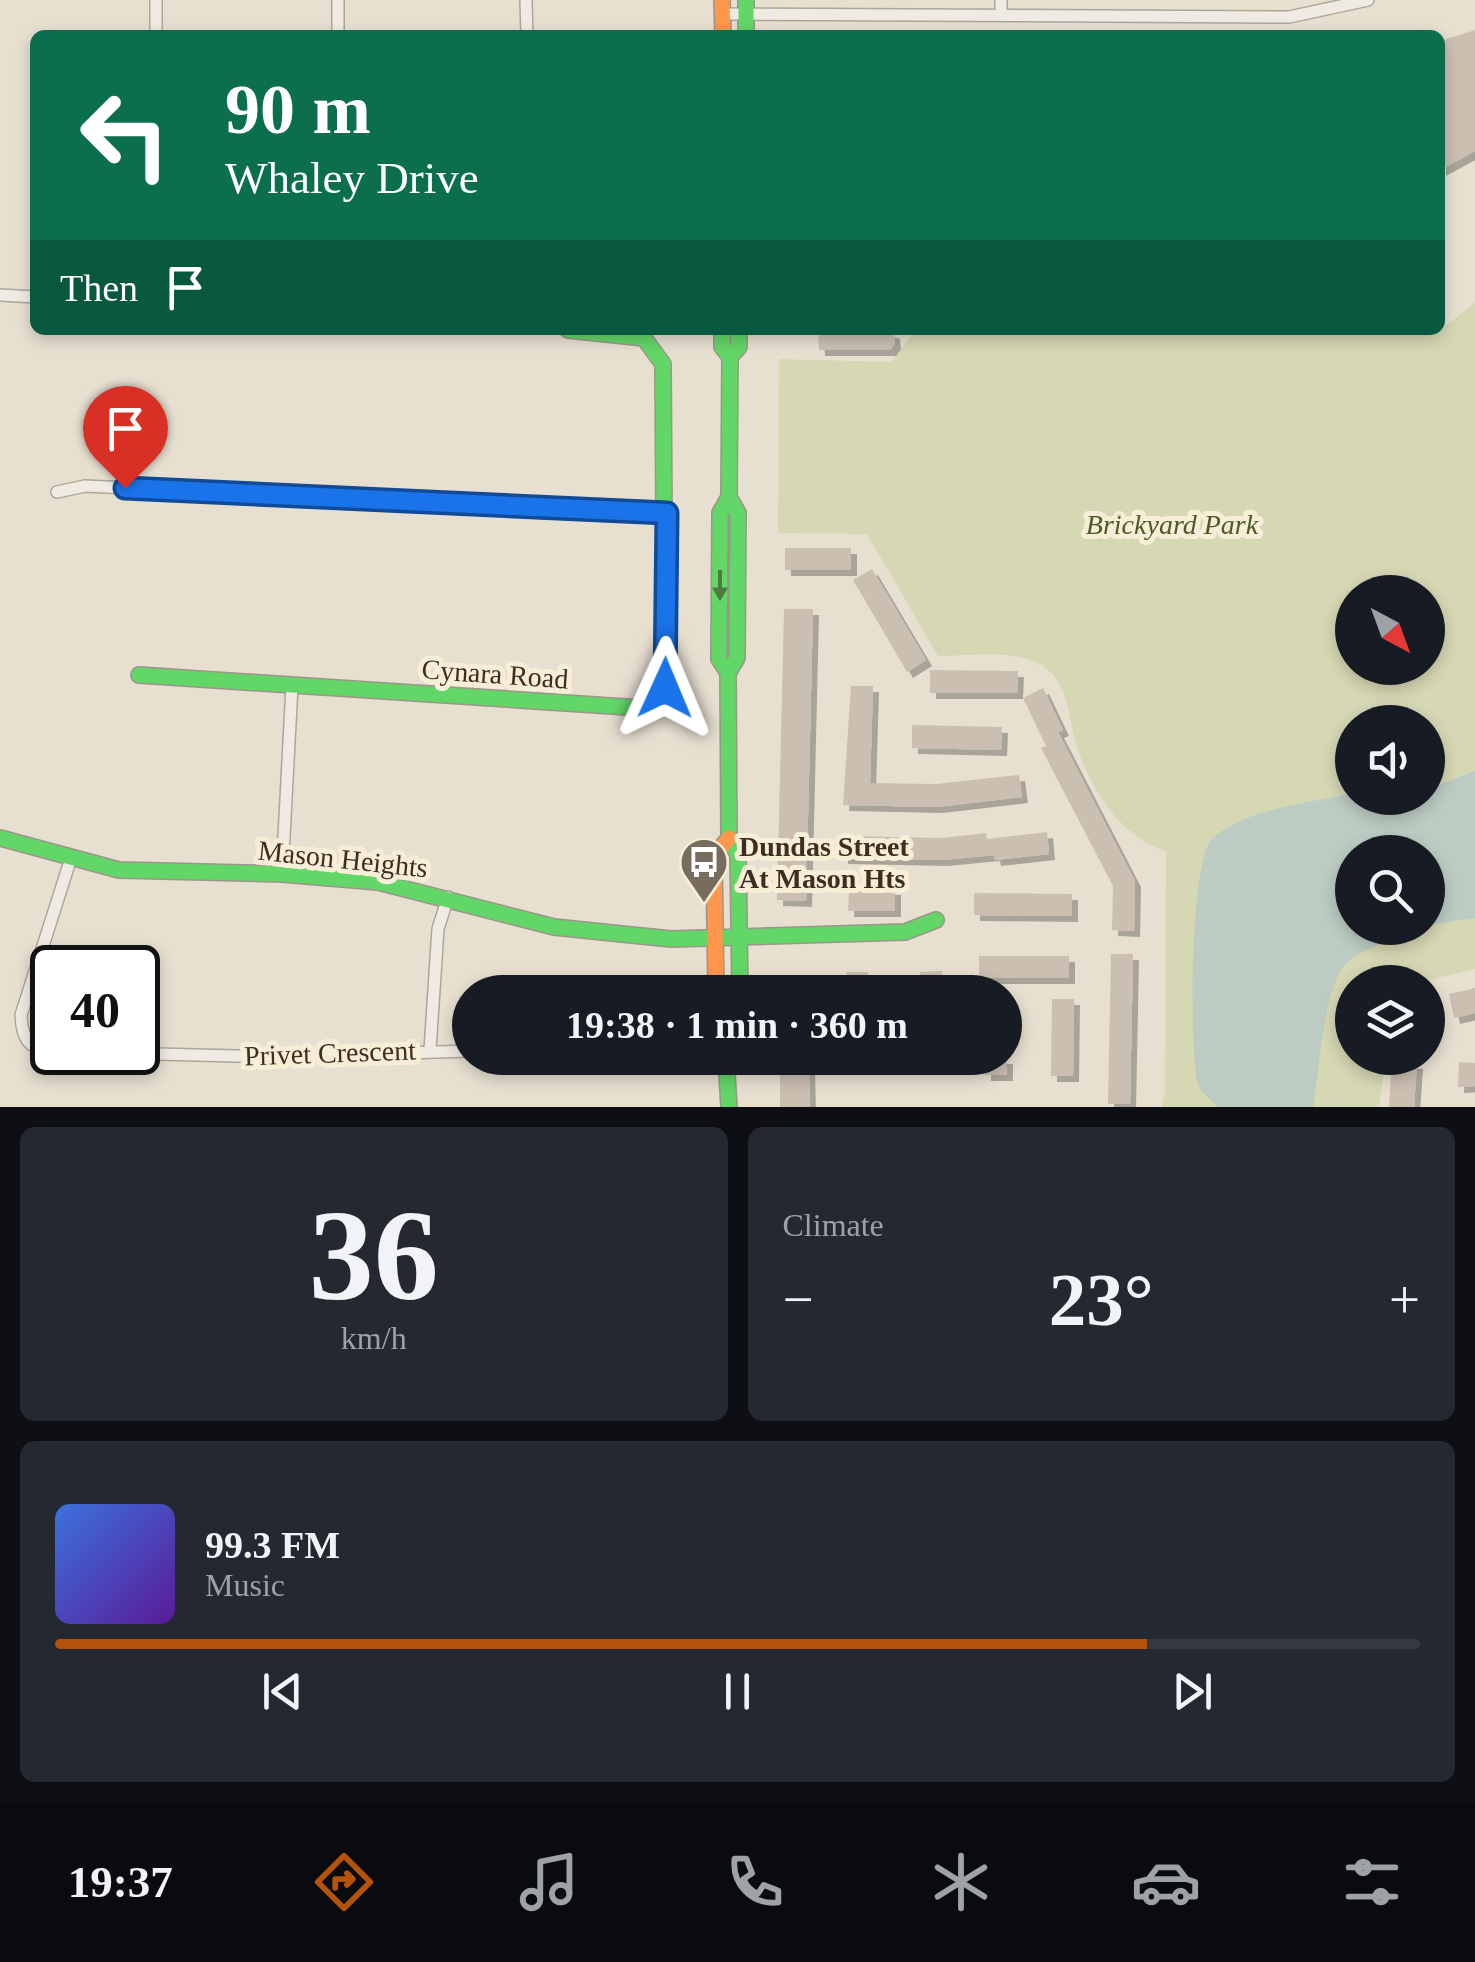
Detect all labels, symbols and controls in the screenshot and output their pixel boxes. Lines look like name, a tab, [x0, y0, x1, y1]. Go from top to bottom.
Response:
icon: left	[60, 70, 190, 200]
text: 90 m	[225, 71, 371, 148]
text: Whaley Drive	[225, 153, 479, 203]
icon: arrive	[158, 260, 213, 315]
text: Then	[60, 267, 138, 309]
pin	[83, 386, 168, 489]
icon: arrive	[98, 401, 153, 456]
park label: Brickyard Park	[1086, 509, 1259, 540]
one-way arrow	[712, 570, 728, 602]
north arrow	[1335, 575, 1445, 685]
map controls	[1335, 575, 1445, 1075]
position arrow	[613, 636, 717, 740]
street label: Cynara Road	[421, 653, 569, 695]
button: sound	[1335, 705, 1445, 815]
place label: Dundas Street At Mason Hts	[739, 831, 910, 894]
street label: Mason Heights	[257, 835, 429, 883]
button: search	[1335, 835, 1445, 945]
bus stop icon: Dundas Street At Mason Hts	[678, 836, 730, 904]
speed limit sign: 40	[30, 945, 160, 1075]
button: layers	[1335, 965, 1445, 1075]
text: 19:38 · 1 min · 360 m	[566, 1004, 908, 1046]
street label: Privet Crescent	[244, 1035, 417, 1071]
text: 36	[309, 1183, 439, 1327]
text: Climate	[783, 1207, 884, 1243]
text: 23°	[1049, 1258, 1154, 1341]
text: −	[783, 1269, 814, 1330]
text: +	[1389, 1269, 1420, 1330]
text: km/h	[341, 1320, 407, 1356]
text: 99.3 FM	[205, 1524, 340, 1566]
text: Music	[205, 1567, 285, 1603]
icon: previous	[255, 1664, 310, 1719]
icon: pause	[710, 1664, 765, 1719]
icon: next	[1165, 1664, 1220, 1719]
icon: directions	[309, 1847, 379, 1917]
icon: music	[514, 1847, 584, 1917]
icon: phone	[720, 1847, 790, 1917]
icon: climate	[926, 1847, 996, 1917]
icon: car	[1131, 1847, 1201, 1917]
icon: filters	[1337, 1847, 1407, 1917]
text: 19:37	[68, 1857, 173, 1907]

